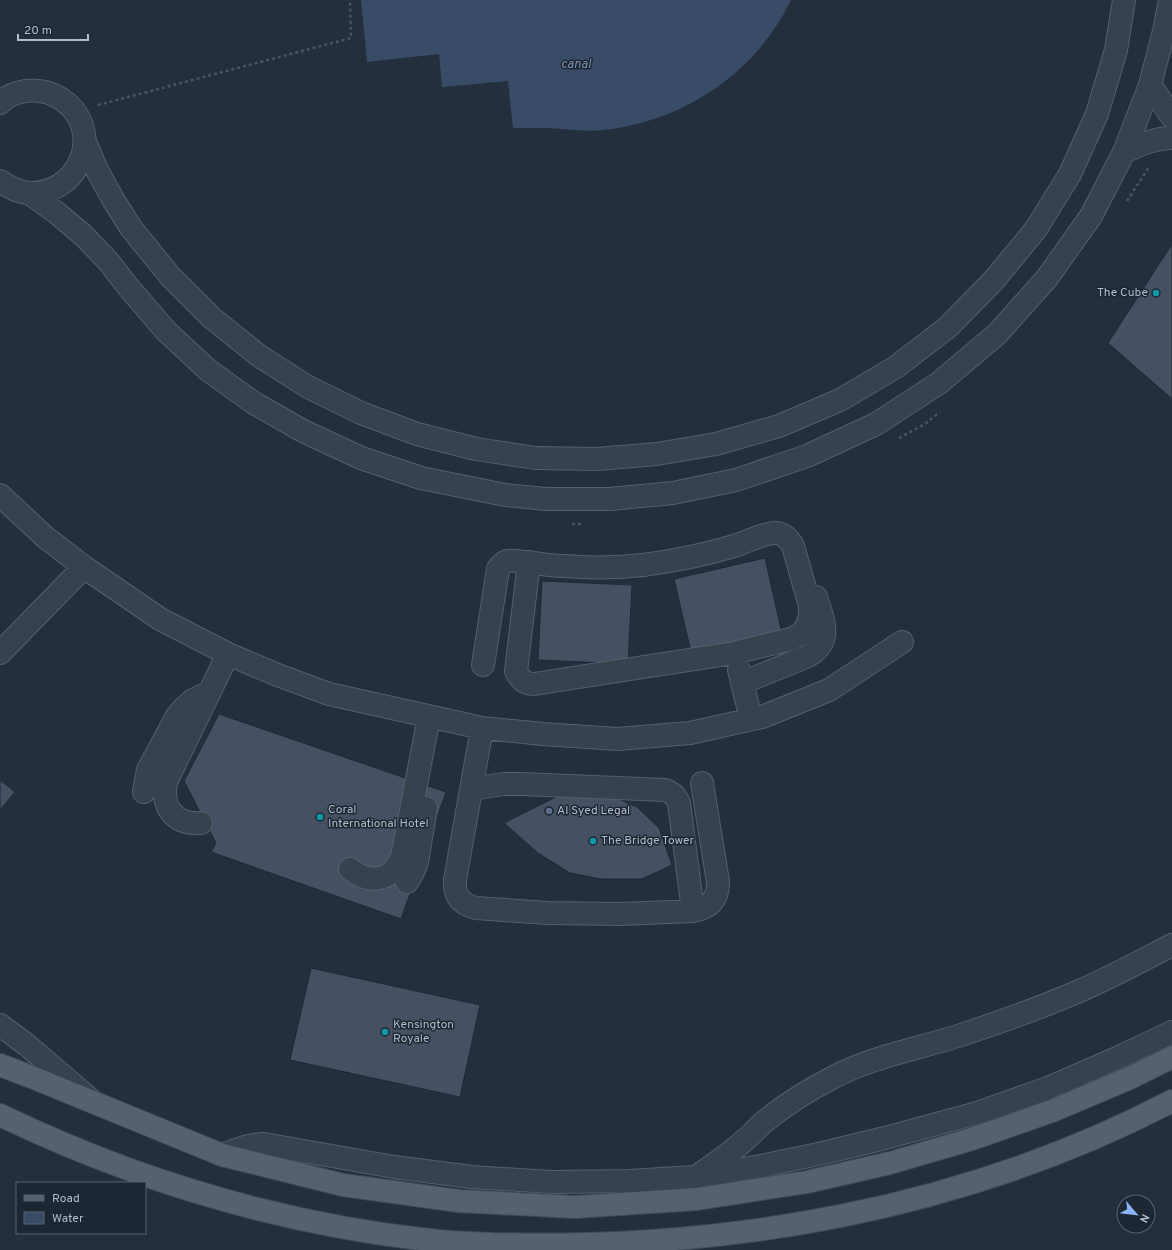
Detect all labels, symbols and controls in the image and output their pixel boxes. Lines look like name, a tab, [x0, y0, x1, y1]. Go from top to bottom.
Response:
scale bar	[18, 16, 88, 42]
text: 20 m	[24, 23, 52, 39]
water label: canal	[561, 57, 592, 73]
place label: The Cube	[1097, 285, 1148, 301]
marker: The Cube	[1151, 288, 1161, 298]
place label: Coral International Hotel	[328, 802, 429, 832]
place label: Al Syed Legal	[557, 803, 630, 819]
marker: Al Syed Legal	[544, 806, 554, 816]
marker: Coral International Hotel	[315, 812, 325, 822]
place label: The Bridge Tower	[601, 833, 695, 849]
marker: The Bridge Tower	[588, 836, 598, 846]
place label: Kensington Royale	[393, 1017, 454, 1047]
marker: Kensington Royale	[380, 1027, 390, 1037]
legend	[16, 1182, 146, 1234]
text: Road	[52, 1191, 80, 1207]
north arrow	[1116, 1194, 1156, 1234]
text: Water	[52, 1211, 84, 1227]
text: N	[1136, 1211, 1152, 1225]

